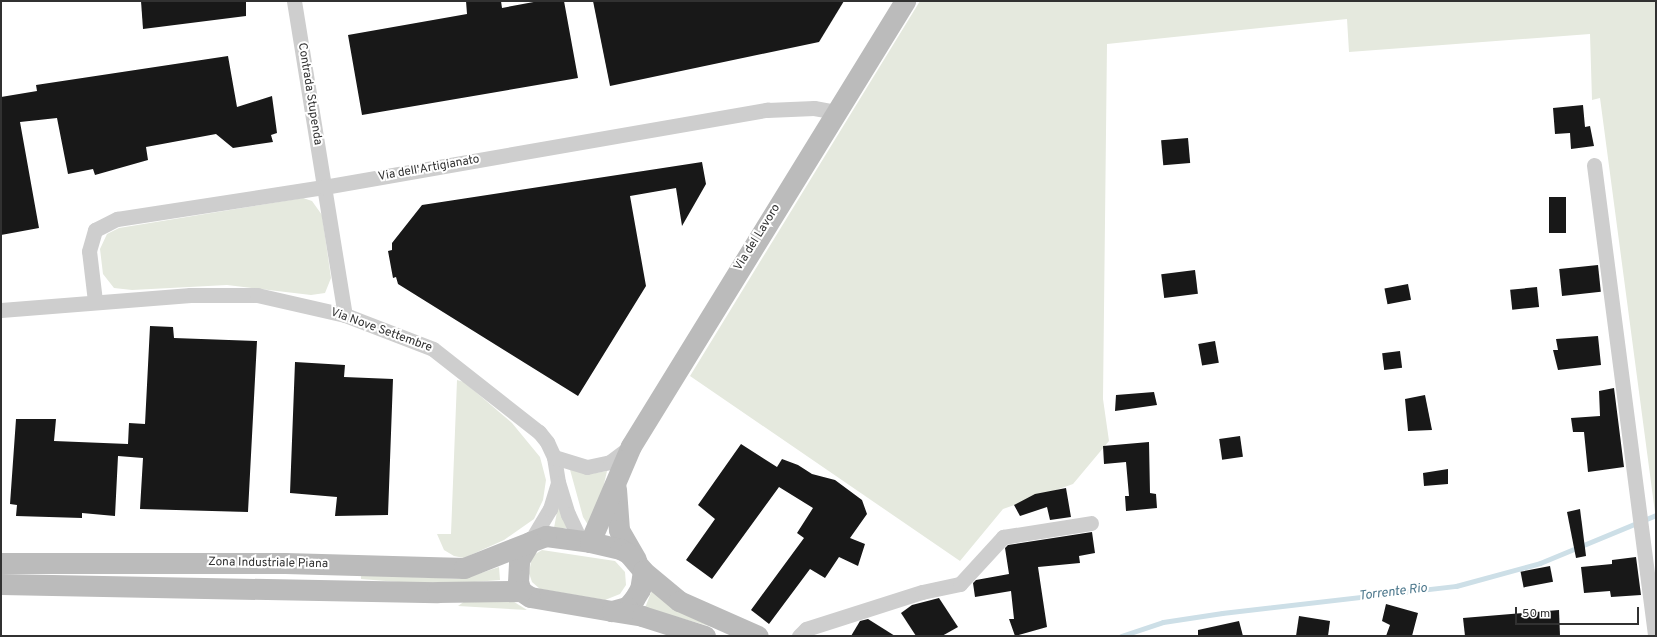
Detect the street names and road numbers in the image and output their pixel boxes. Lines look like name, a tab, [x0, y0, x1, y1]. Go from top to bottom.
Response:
street label: Contrada Stupenda	[294, 42, 324, 146]
street label: Via dell'Artigianato	[377, 153, 481, 185]
street label: Via del Lavoro	[732, 202, 784, 274]
street label: Via Nove Settembre	[328, 306, 434, 356]
street label: Zona Industriale Piana	[208, 556, 328, 572]

